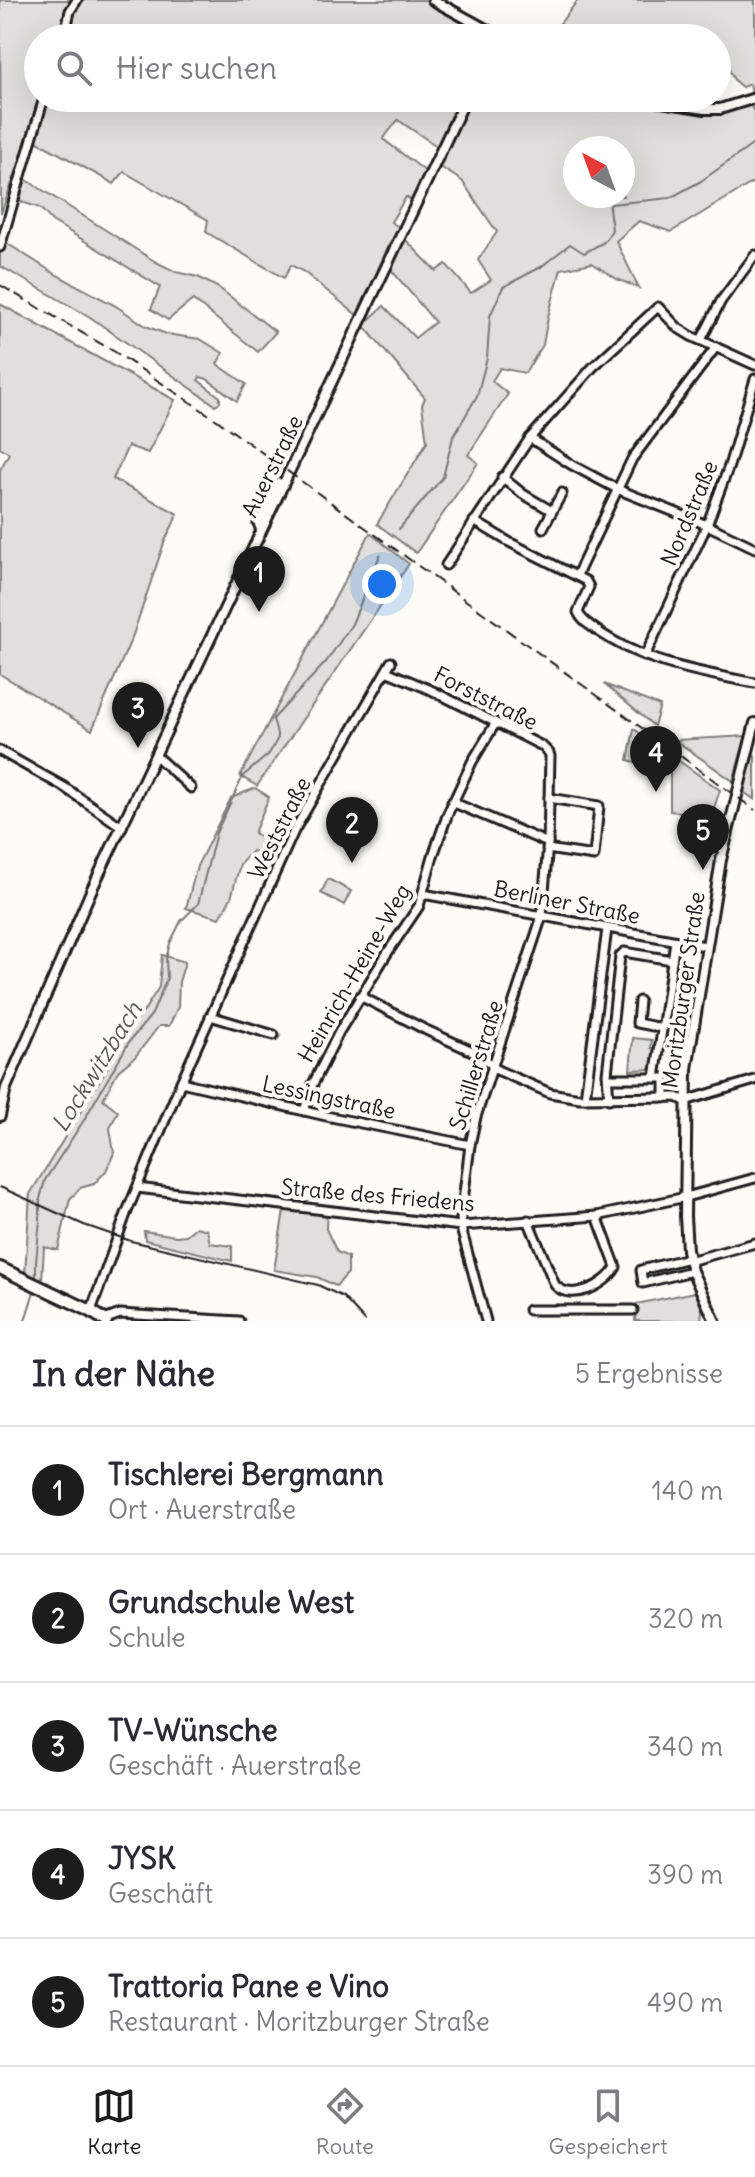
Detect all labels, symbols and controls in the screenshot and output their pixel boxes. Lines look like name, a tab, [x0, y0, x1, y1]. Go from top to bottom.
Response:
search box	[24, 24, 731, 112]
icon: search	[52, 46, 96, 90]
text: Hier suchen	[116, 49, 277, 87]
north arrow	[563, 136, 635, 208]
street label: Auerstraße	[235, 410, 309, 522]
street label: Nordstraße	[654, 456, 724, 570]
pin: 1	[233, 546, 285, 612]
your location	[362, 564, 402, 604]
street label: Forststraße	[429, 660, 543, 736]
pin: 3	[112, 682, 164, 748]
pin: 4	[630, 726, 682, 792]
street label: Weststraße	[241, 772, 317, 884]
pin: 2	[326, 797, 378, 863]
pin: 5	[677, 804, 729, 870]
street label: Berliner Straße	[492, 874, 642, 930]
street label: Heinrich-Heine-Weg	[292, 879, 416, 1067]
street label: Moritzburger Straße	[655, 890, 711, 1090]
water label: Lockwitzbach	[44, 995, 149, 1137]
street label: Schillerstraße	[443, 997, 509, 1133]
street label: Lessingstraße	[260, 1069, 398, 1125]
street label: Straße des Friedens	[280, 1173, 476, 1217]
text: In der Nähe	[32, 1352, 215, 1395]
text: 5 Ergebnisse	[575, 1357, 723, 1390]
text: Tischlerei Bergmann	[108, 1455, 384, 1493]
text: 1	[53, 1474, 63, 1507]
text: 140 m	[652, 1474, 723, 1507]
text: Ort · Auerstraße	[108, 1493, 296, 1526]
text: Grundschule West	[108, 1583, 354, 1621]
text: 2	[51, 1602, 65, 1635]
text: 320 m	[648, 1602, 723, 1635]
text: Schule	[108, 1621, 186, 1654]
text: TV-Wünsche	[108, 1711, 278, 1749]
text: 3	[51, 1730, 65, 1763]
text: 340 m	[647, 1730, 723, 1763]
text: Geschäft · Auerstraße	[108, 1749, 361, 1782]
text: JYSK	[108, 1839, 176, 1877]
text: 4	[50, 1858, 66, 1891]
text: 390 m	[647, 1858, 723, 1891]
text: Geschäft	[108, 1877, 213, 1910]
text: Trattoria Pane e Vino	[108, 1967, 389, 2005]
text: 5	[51, 1986, 65, 2019]
text: 490 m	[647, 1986, 723, 2019]
text: Restaurant · Moritzburger Straße	[108, 2005, 490, 2038]
tab: Karte	[87, 2084, 141, 2160]
tab: Route	[316, 2084, 374, 2160]
tab: Gespeichert	[548, 2084, 668, 2160]

